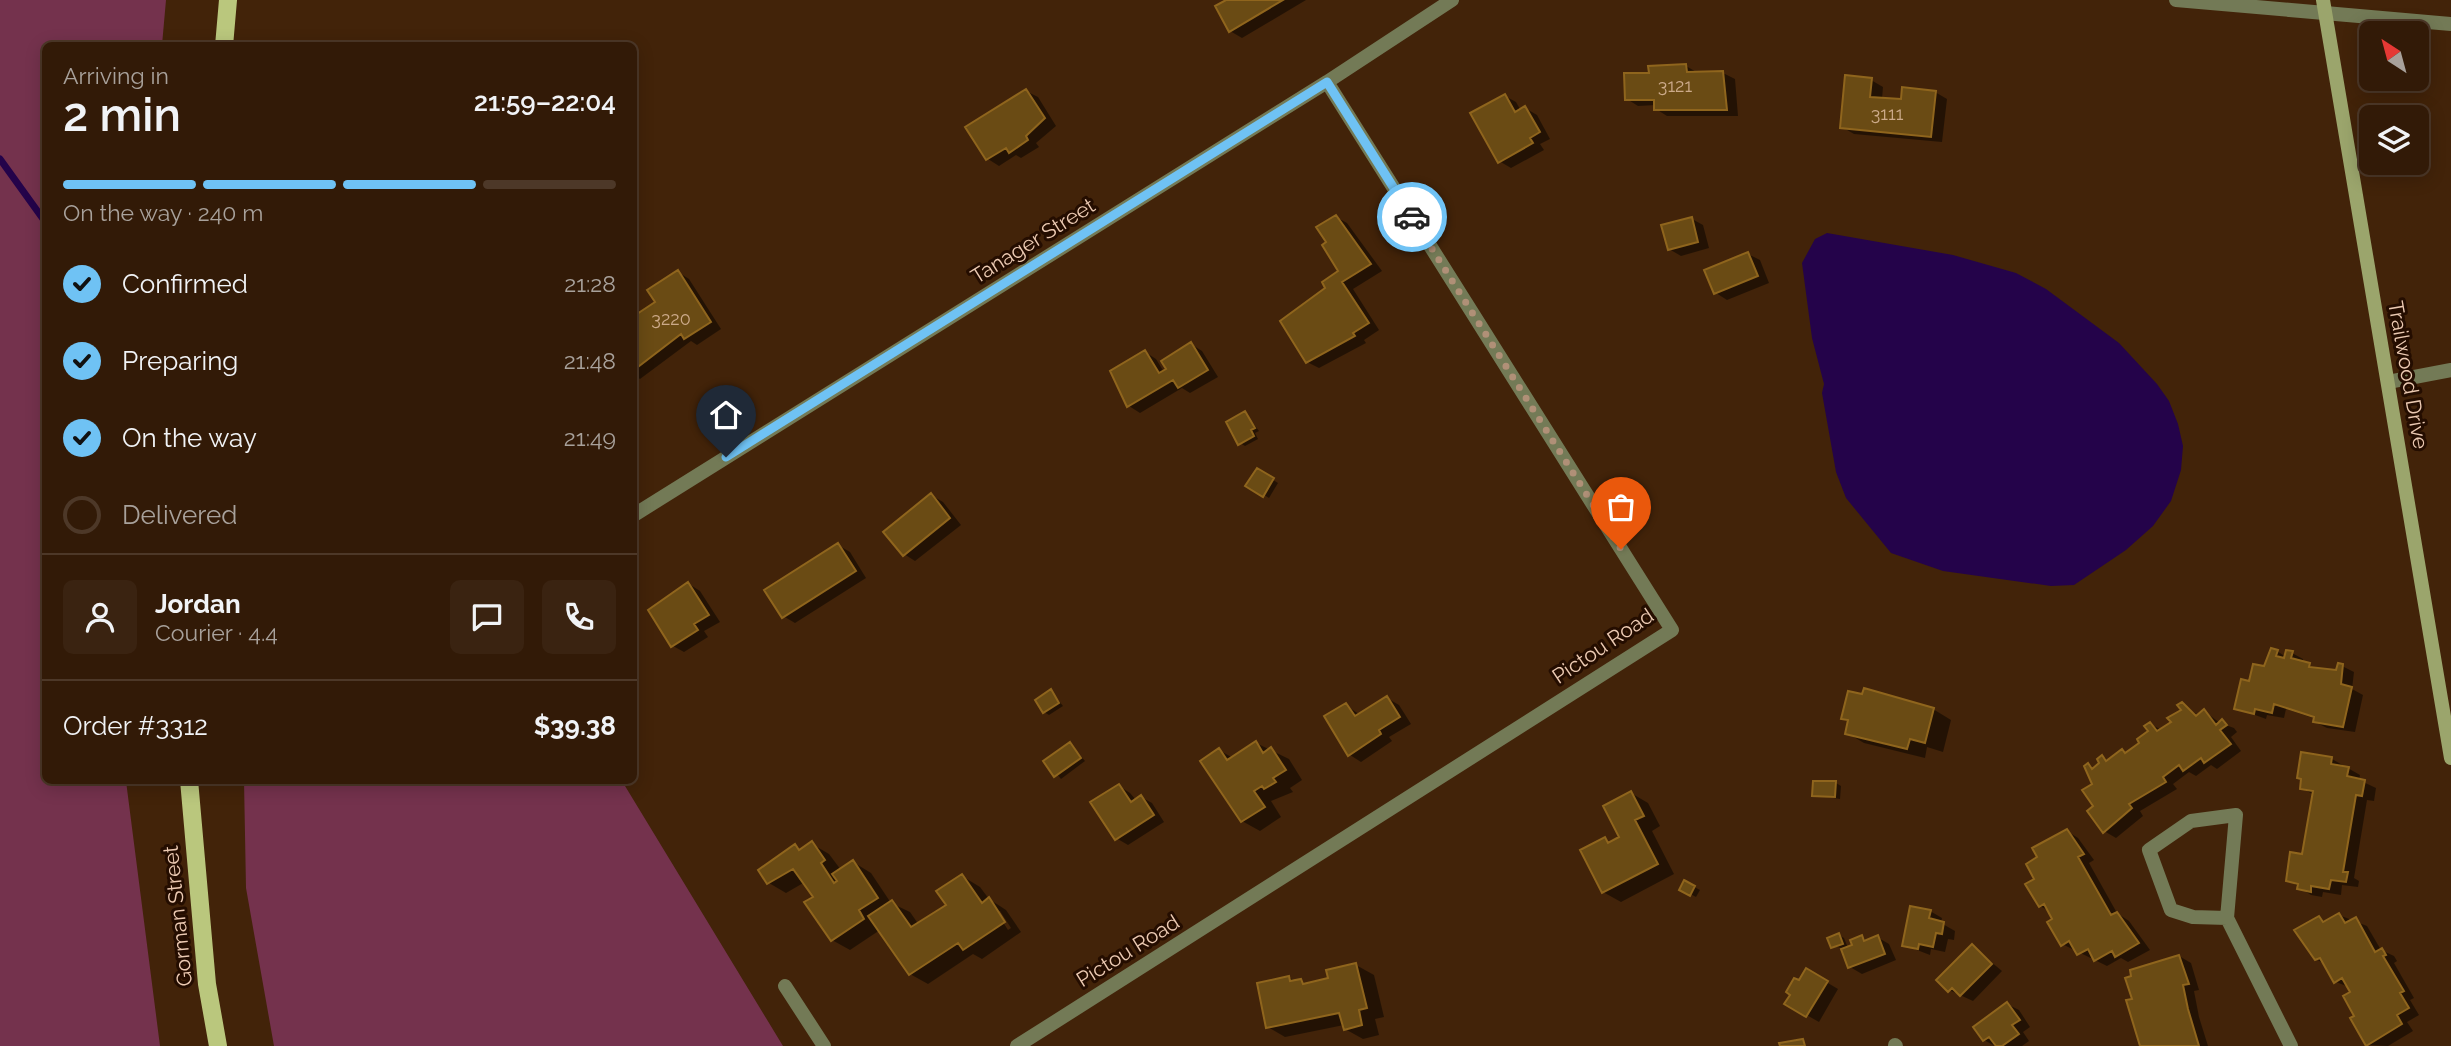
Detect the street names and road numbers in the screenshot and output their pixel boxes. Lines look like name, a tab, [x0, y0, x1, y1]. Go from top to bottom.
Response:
street label: Tanager Street	[966, 192, 1099, 289]
street label: Trailwood Drive	[2383, 299, 2434, 451]
street label: Pictou Road	[1547, 603, 1658, 689]
street label: Gorman Street	[158, 844, 197, 988]
street label: Pictou Road	[1072, 909, 1184, 992]

